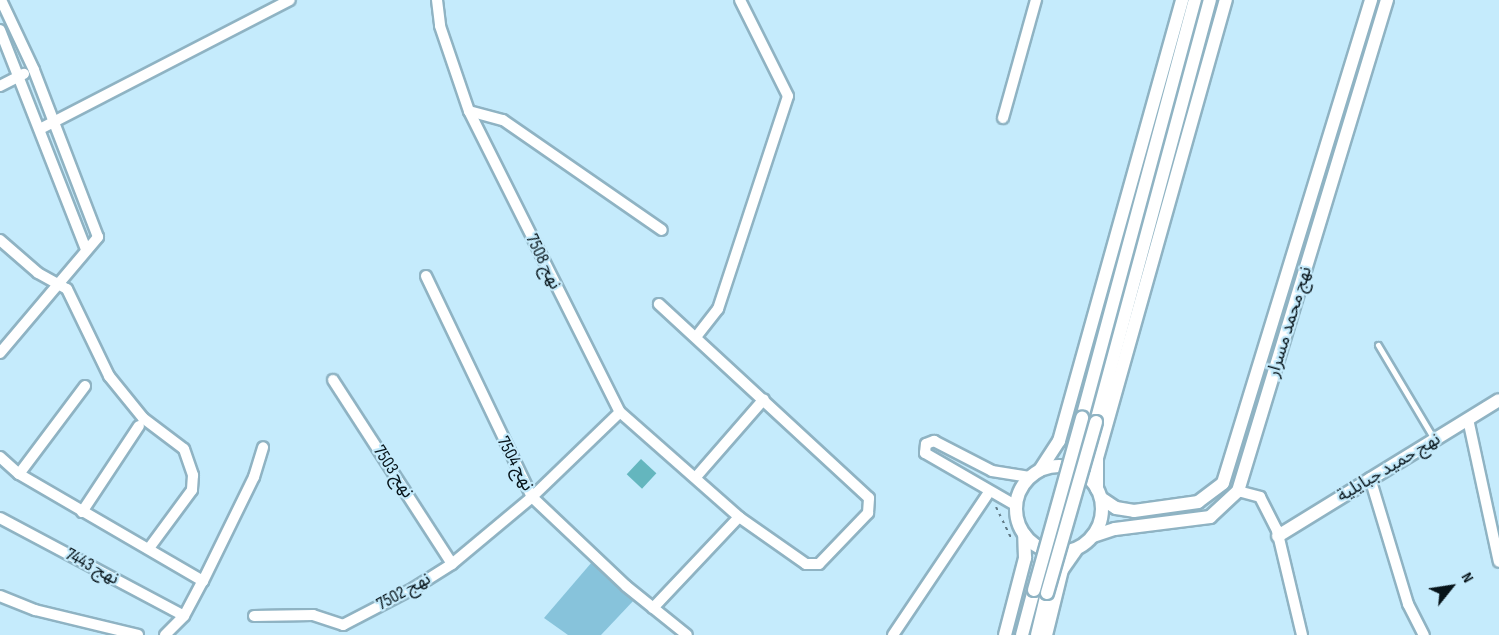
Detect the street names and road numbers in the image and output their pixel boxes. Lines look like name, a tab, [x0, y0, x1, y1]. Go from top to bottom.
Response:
street label: نهج 7508	[520, 231, 566, 293]
street label: نهج محمد مسرار	[1263, 264, 1317, 380]
street label: نهج حميد جبايلية	[1333, 429, 1445, 507]
street label: نهج 7504	[492, 433, 538, 495]
street label: نهج 7503	[368, 442, 418, 502]
street label: نهج 7443	[62, 544, 122, 590]
street label: نهج 7502	[373, 568, 435, 616]

